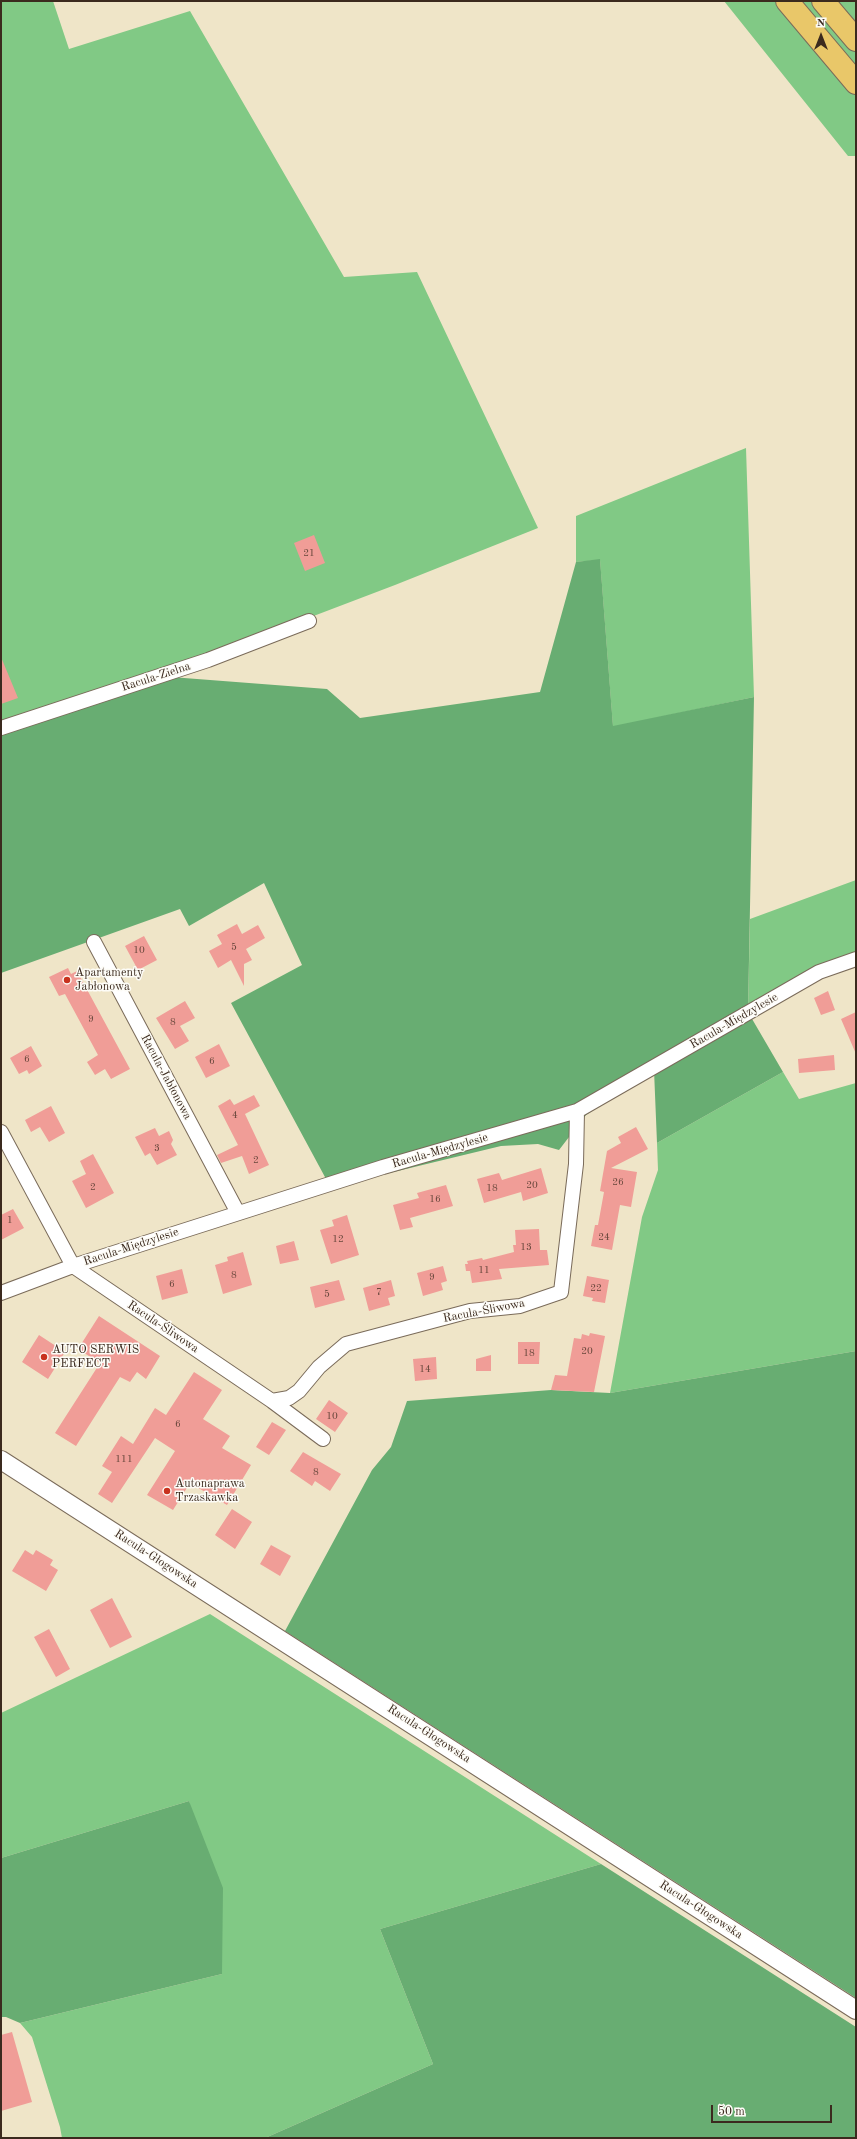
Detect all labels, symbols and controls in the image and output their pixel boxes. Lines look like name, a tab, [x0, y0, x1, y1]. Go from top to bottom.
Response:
north arrow	[801, 16, 841, 56]
text: N	[817, 18, 825, 29]
house number: 21	[303, 547, 315, 559]
street label: Racula-Zielna	[120, 659, 192, 695]
house number: 5	[231, 941, 237, 953]
house number: 10	[133, 944, 145, 956]
place label: Apartamenty Jabłonowa	[75, 966, 143, 994]
marker: Apartamenty Jabłonowa	[62, 975, 72, 985]
street label: Racula-Międzylesie	[687, 990, 781, 1052]
house number: 9	[88, 1013, 94, 1025]
house number: 8	[170, 1016, 176, 1028]
street label: Racula-Jabłonowa	[137, 1032, 195, 1122]
house number: 6	[24, 1053, 30, 1065]
house number: 6	[209, 1055, 215, 1067]
house number: 4	[232, 1109, 238, 1121]
street label: Racula-Międzylesie	[390, 1130, 490, 1172]
house number: 3	[154, 1142, 160, 1154]
house number: 2	[253, 1154, 259, 1166]
house number: 26	[612, 1176, 624, 1188]
house number: 20	[526, 1179, 538, 1191]
house number: 2	[90, 1181, 96, 1193]
house number: 18	[486, 1182, 498, 1194]
house number: 16	[429, 1193, 441, 1205]
house number: 1	[7, 1214, 13, 1226]
street label: Racula-Międzylesie	[82, 1225, 180, 1269]
house number: 24	[598, 1231, 610, 1243]
house number: 12	[332, 1233, 344, 1245]
house number: 13	[520, 1241, 532, 1253]
house number: 11	[478, 1264, 490, 1276]
house number: 8	[231, 1269, 237, 1281]
house number: 9	[429, 1271, 435, 1283]
house number: 6	[169, 1278, 175, 1290]
house number: 22	[590, 1282, 602, 1294]
house number: 7	[376, 1286, 382, 1298]
house number: 5	[324, 1288, 330, 1300]
street label: Racula-Śliwowa	[442, 1296, 526, 1326]
street label: Racula-Śliwowa	[125, 1298, 201, 1356]
place label: AUTO SERWIS PERFECT	[52, 1343, 139, 1371]
house number: 20	[581, 1345, 593, 1357]
house number: 18	[523, 1347, 535, 1359]
marker: AUTO SERWIS PERFECT	[39, 1352, 49, 1362]
house number: 14	[419, 1363, 431, 1375]
house number: 10	[326, 1410, 338, 1422]
house number: 6	[175, 1418, 181, 1430]
house number: 111	[115, 1453, 133, 1465]
house number: 8	[313, 1466, 319, 1478]
place label: Autonaprawa Trzaskawka	[175, 1477, 245, 1505]
marker: Autonaprawa Trzaskawka	[162, 1486, 172, 1496]
street label: Racula-Głogowska	[112, 1527, 200, 1591]
street label: Racula-Głogowska	[385, 1702, 473, 1766]
street label: Racula-Głogowska	[657, 1878, 745, 1942]
scale bar	[713, 2097, 834, 2123]
text: 50 m	[718, 2106, 745, 2118]

